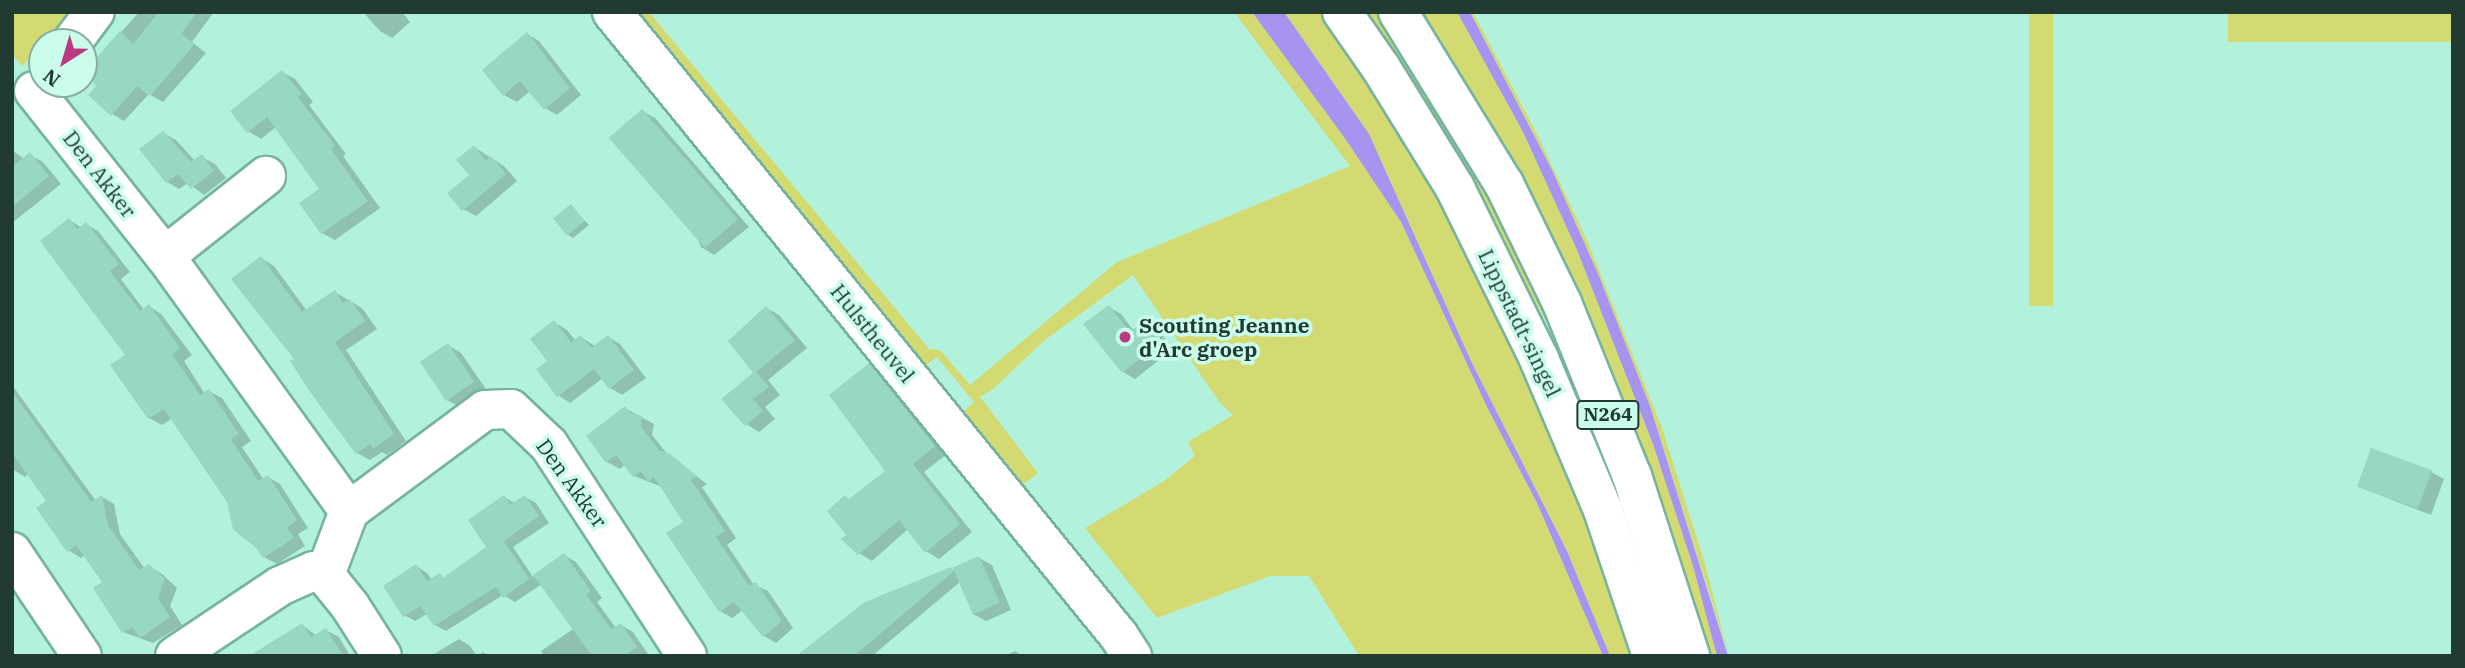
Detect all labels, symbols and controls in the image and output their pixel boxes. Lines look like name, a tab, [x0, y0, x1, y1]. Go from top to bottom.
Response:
north arrow	[28, 28, 98, 98]
text: N	[38, 64, 65, 92]
street label: Den Akker	[58, 126, 142, 222]
street label: Lippstadt-singel	[1473, 245, 1567, 401]
street label: Hulstheuvel	[826, 279, 920, 387]
place label: Scouting Jeanne d'Arc groep	[1139, 312, 1310, 362]
marker: Scouting Jeanne d'Arc groep	[1117, 329, 1133, 345]
road number: N264	[1575, 400, 1641, 430]
street label: Den Akker	[531, 434, 613, 532]

